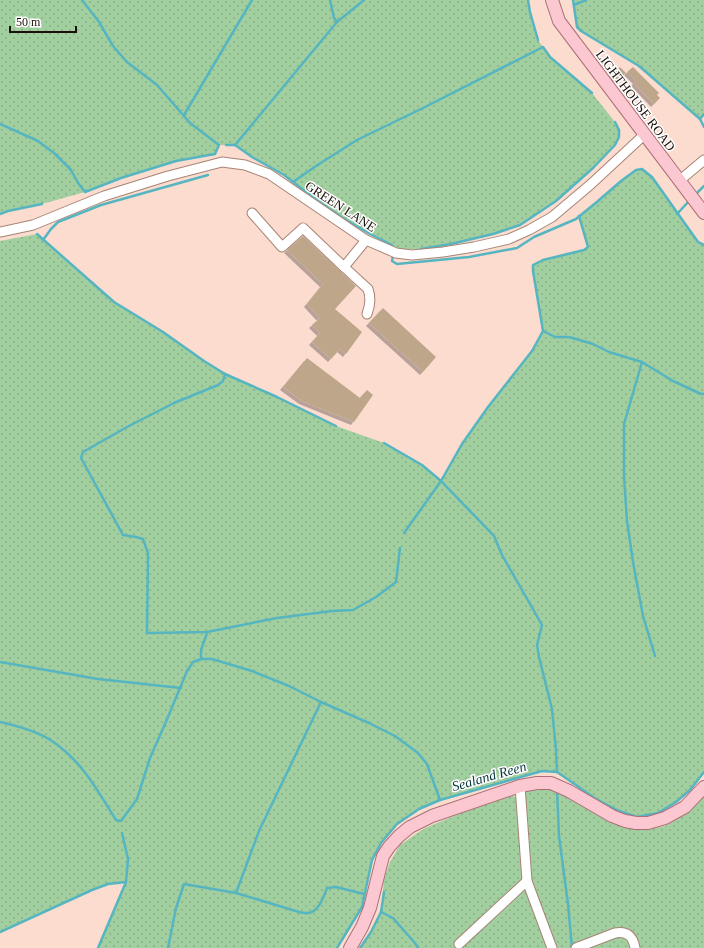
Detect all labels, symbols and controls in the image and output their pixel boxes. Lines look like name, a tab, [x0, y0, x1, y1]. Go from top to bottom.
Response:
scale bar	[10, 8, 76, 34]
text: 50 m	[16, 15, 41, 29]
street label: LIGHTHOUSE ROAD	[593, 47, 678, 154]
street label: GREEN LANE	[303, 178, 379, 235]
water label: Sealand Reen	[450, 759, 528, 794]

